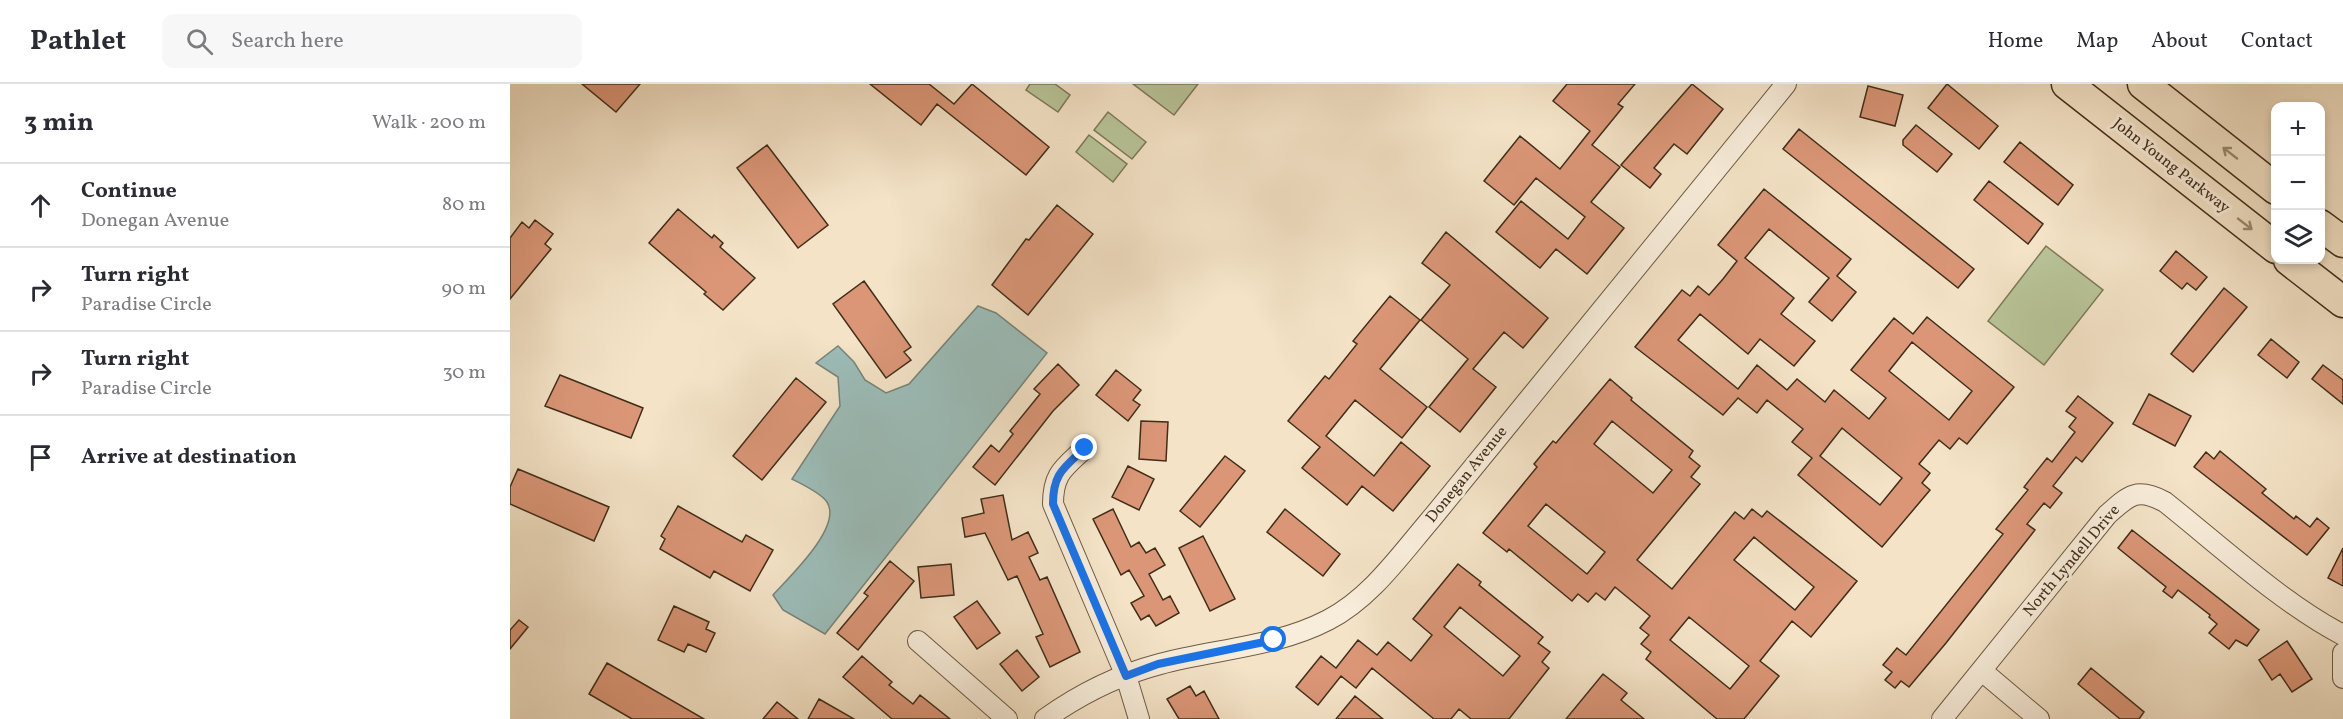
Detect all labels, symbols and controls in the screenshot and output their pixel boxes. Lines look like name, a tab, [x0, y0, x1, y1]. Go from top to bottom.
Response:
search box	[162, 14, 582, 68]
text: Pathlet	[30, 22, 126, 61]
icon: search	[183, 25, 216, 58]
text: Search here	[231, 26, 344, 57]
text: Home	[1988, 27, 2043, 56]
text: Map	[2076, 27, 2118, 56]
text: About	[2151, 27, 2208, 56]
text: Contact	[2241, 27, 2313, 56]
map controls	[2271, 102, 2325, 264]
button: +	[2271, 102, 2325, 156]
text: 3 min	[24, 105, 94, 141]
text: Walk · 200 m	[372, 109, 486, 137]
street label: John Young Parkway	[2108, 113, 2235, 219]
one-way arrow	[2222, 146, 2238, 159]
button: −	[2271, 156, 2325, 210]
text: Continue	[81, 176, 177, 207]
icon: ahead	[24, 189, 57, 222]
text: 80 m	[442, 191, 486, 219]
text: Donegan Avenue	[81, 207, 229, 235]
button: layers	[2271, 210, 2325, 264]
one-way arrow	[2237, 218, 2253, 231]
text: Turn right	[81, 260, 189, 291]
icon: right	[24, 273, 57, 306]
text: 90 m	[442, 275, 486, 303]
text: Paradise Circle	[81, 291, 212, 319]
text: Turn right	[81, 344, 189, 375]
icon: right	[24, 357, 57, 390]
text: 30 m	[442, 359, 486, 387]
text: Paradise Circle	[81, 375, 212, 403]
street label: Donegan Avenue	[1421, 422, 1513, 528]
route end	[1071, 434, 1097, 460]
icon: arrive	[24, 441, 57, 474]
text: Arrive at destination	[81, 442, 297, 473]
street label: North Lyndell Drive	[2019, 500, 2125, 622]
route start	[1260, 626, 1286, 652]

